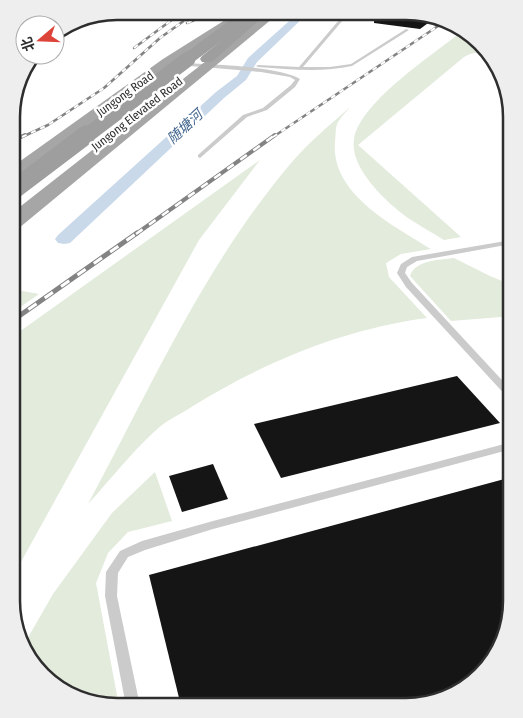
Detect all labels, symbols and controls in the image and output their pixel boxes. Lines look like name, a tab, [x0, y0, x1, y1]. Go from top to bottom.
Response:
north arrow	[15, 15, 65, 65]
text: 北	[18, 35, 38, 53]
street label: Jungong Road	[94, 69, 156, 119]
street label: Jungong Elevated Road	[89, 74, 185, 154]
water label: 随塘河	[164, 104, 208, 148]

